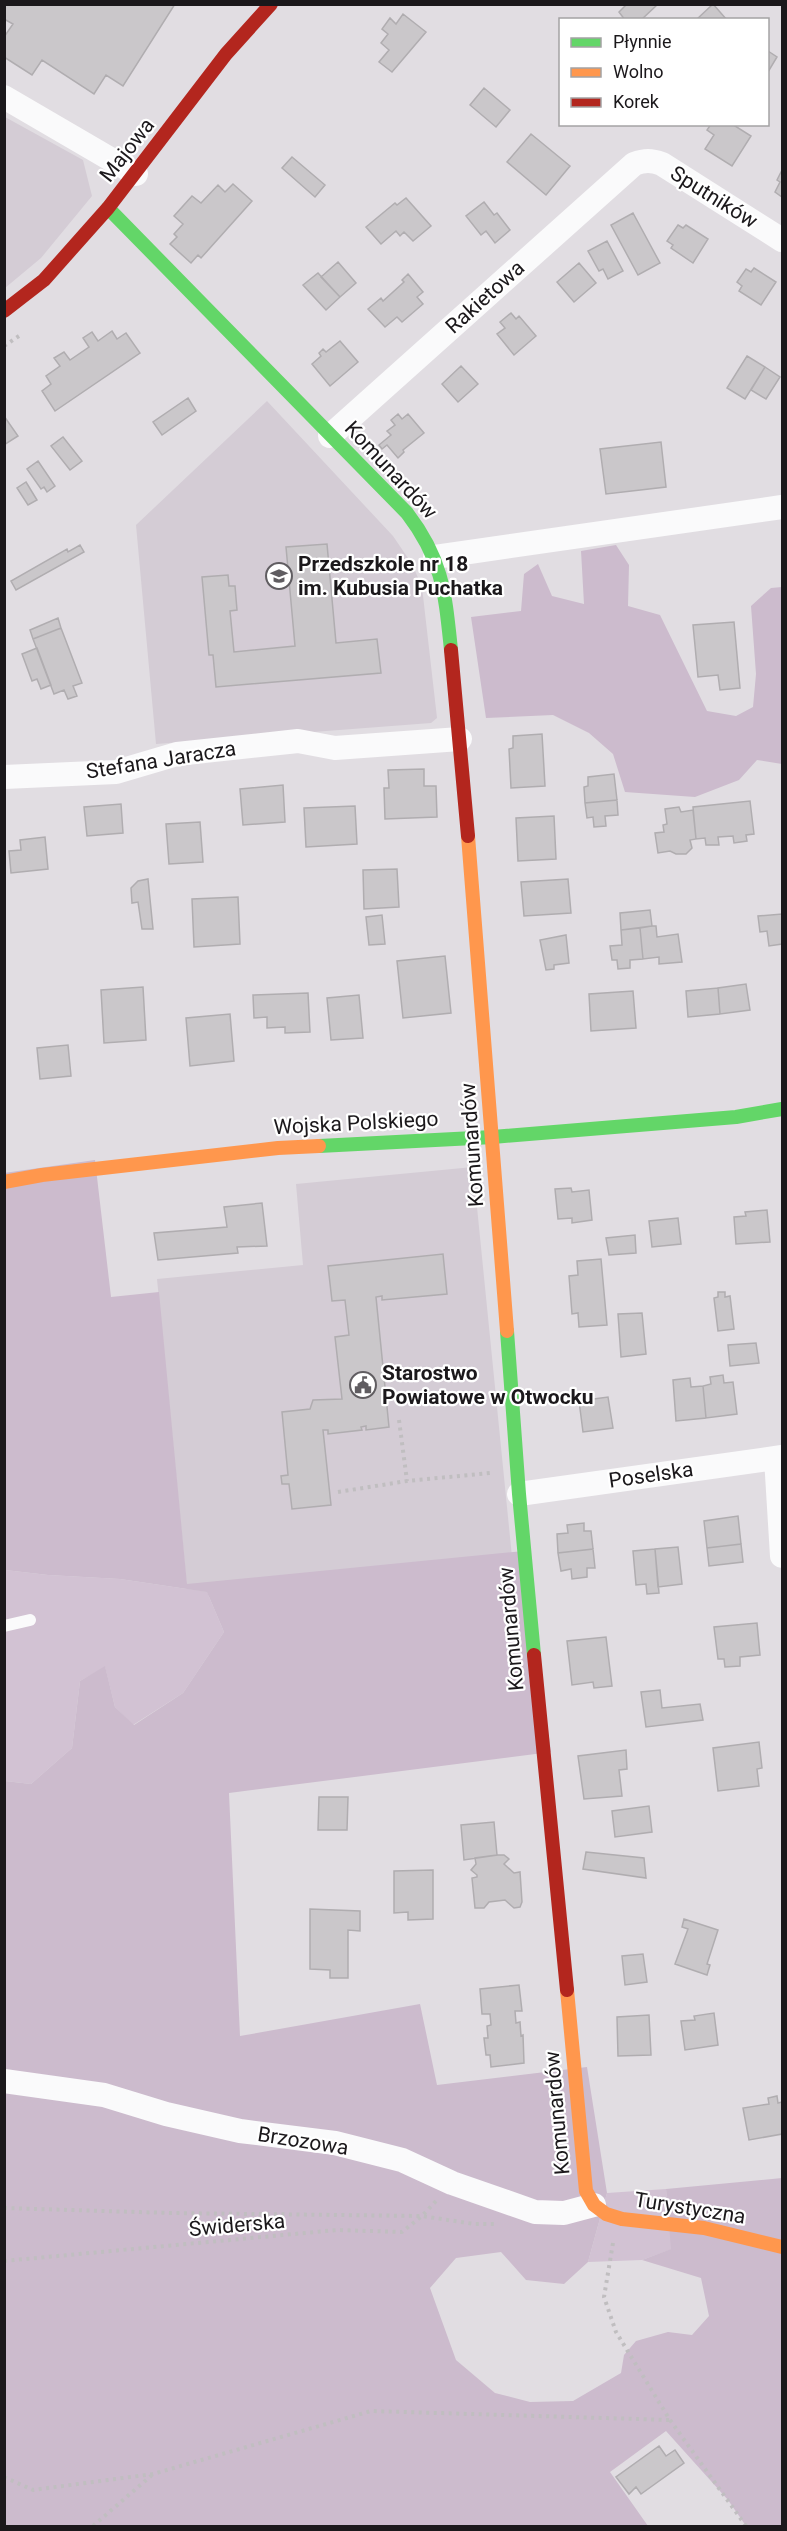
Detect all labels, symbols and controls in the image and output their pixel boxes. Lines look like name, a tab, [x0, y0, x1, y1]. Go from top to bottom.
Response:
legend	[559, 18, 769, 126]
text: Płynnie	[613, 31, 672, 52]
text: Wolno	[613, 61, 664, 82]
text: Korek	[613, 91, 660, 112]
street label: Majowa	[95, 113, 159, 187]
street label: Sputników	[666, 161, 762, 233]
street label: Rakietowa	[441, 256, 529, 338]
street label: Komunardów	[340, 416, 442, 524]
place label: Przedszkole nr 18 im. Kubusia Puchatka	[298, 552, 503, 600]
school or university icon: Przedszkole nr 18 im. Kubusia Puchatka	[264, 561, 294, 591]
street label: Stefana Jaracza	[84, 736, 238, 784]
street label: Komunardów	[456, 1082, 488, 1208]
street label: Wojska Polskiego	[273, 1107, 439, 1139]
place label: Starostwo Powiatowe w Otwocku	[382, 1361, 594, 1409]
public building icon: Starostwo Powiatowe w Otwocku	[348, 1370, 378, 1400]
street label: Poselska	[607, 1457, 695, 1493]
street label: Komunardów	[494, 1566, 528, 1692]
street label: Komunardów	[540, 2050, 574, 2176]
street label: Brzozowa	[256, 2122, 350, 2160]
street label: Turystyczna	[633, 2187, 747, 2229]
street label: Świderska	[188, 2209, 286, 2241]

